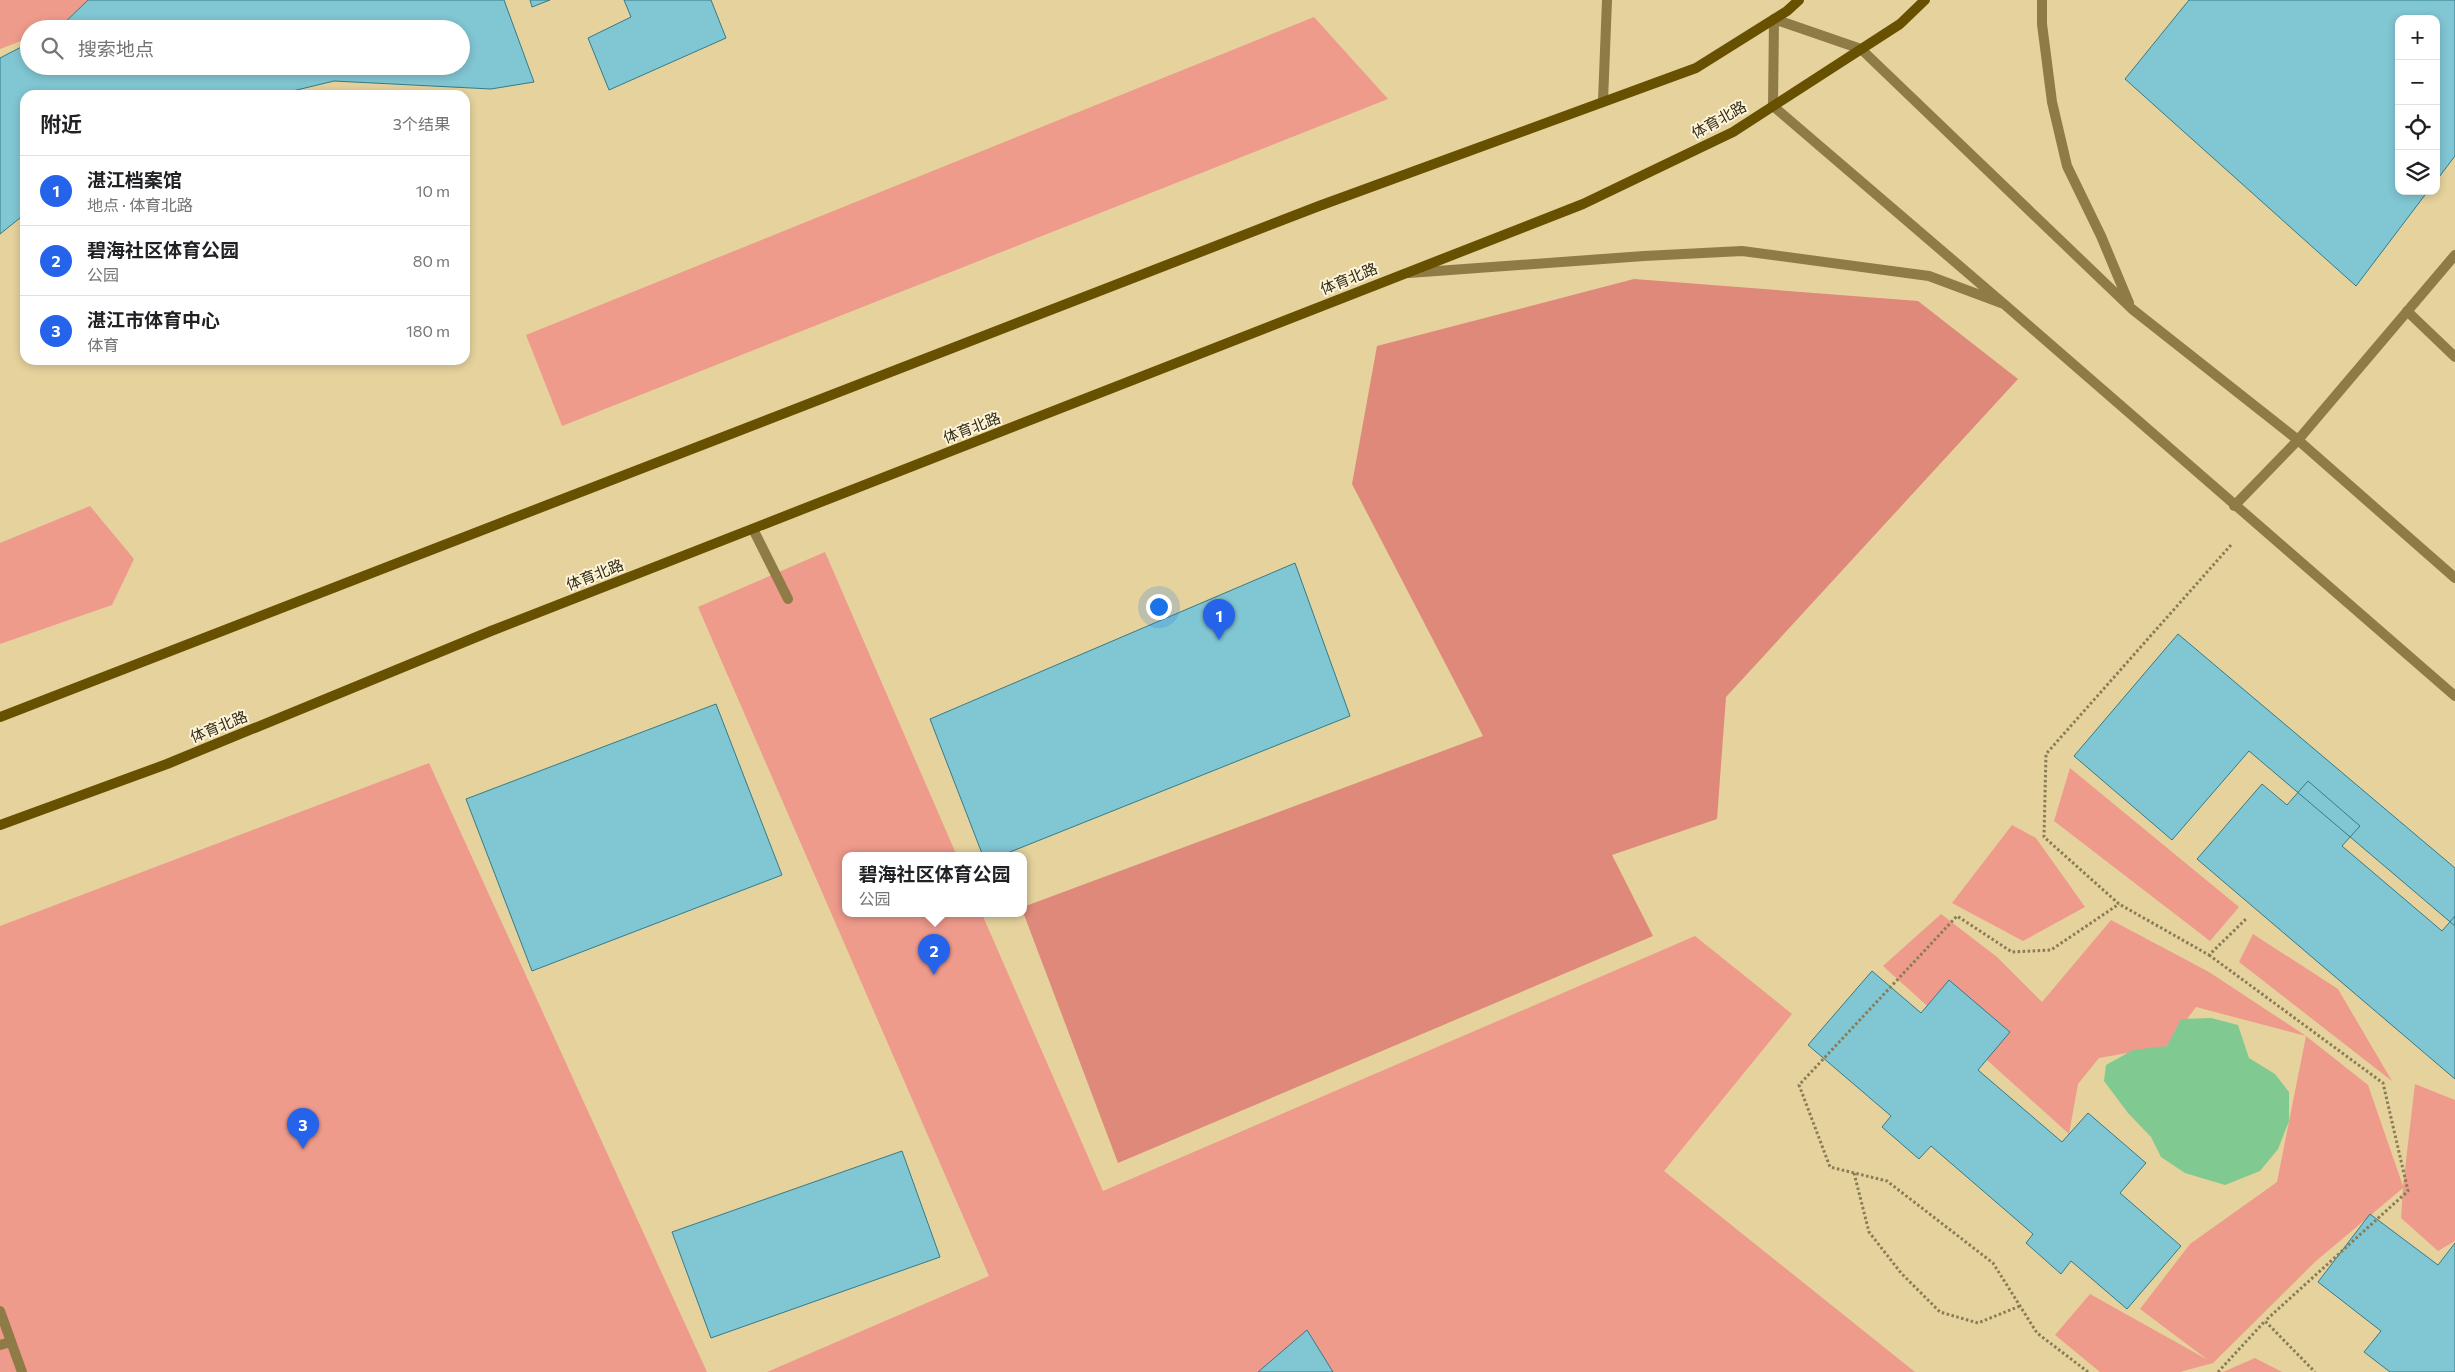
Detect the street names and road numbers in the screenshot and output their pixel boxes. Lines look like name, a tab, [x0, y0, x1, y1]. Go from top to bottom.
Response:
street label: 体育北路	[1688, 97, 1749, 142]
street label: 体育北路	[1317, 258, 1380, 298]
street label: 体育北路	[940, 408, 1003, 446]
street label: 体育北路	[563, 555, 626, 593]
street label: 体育北路	[187, 706, 250, 746]

